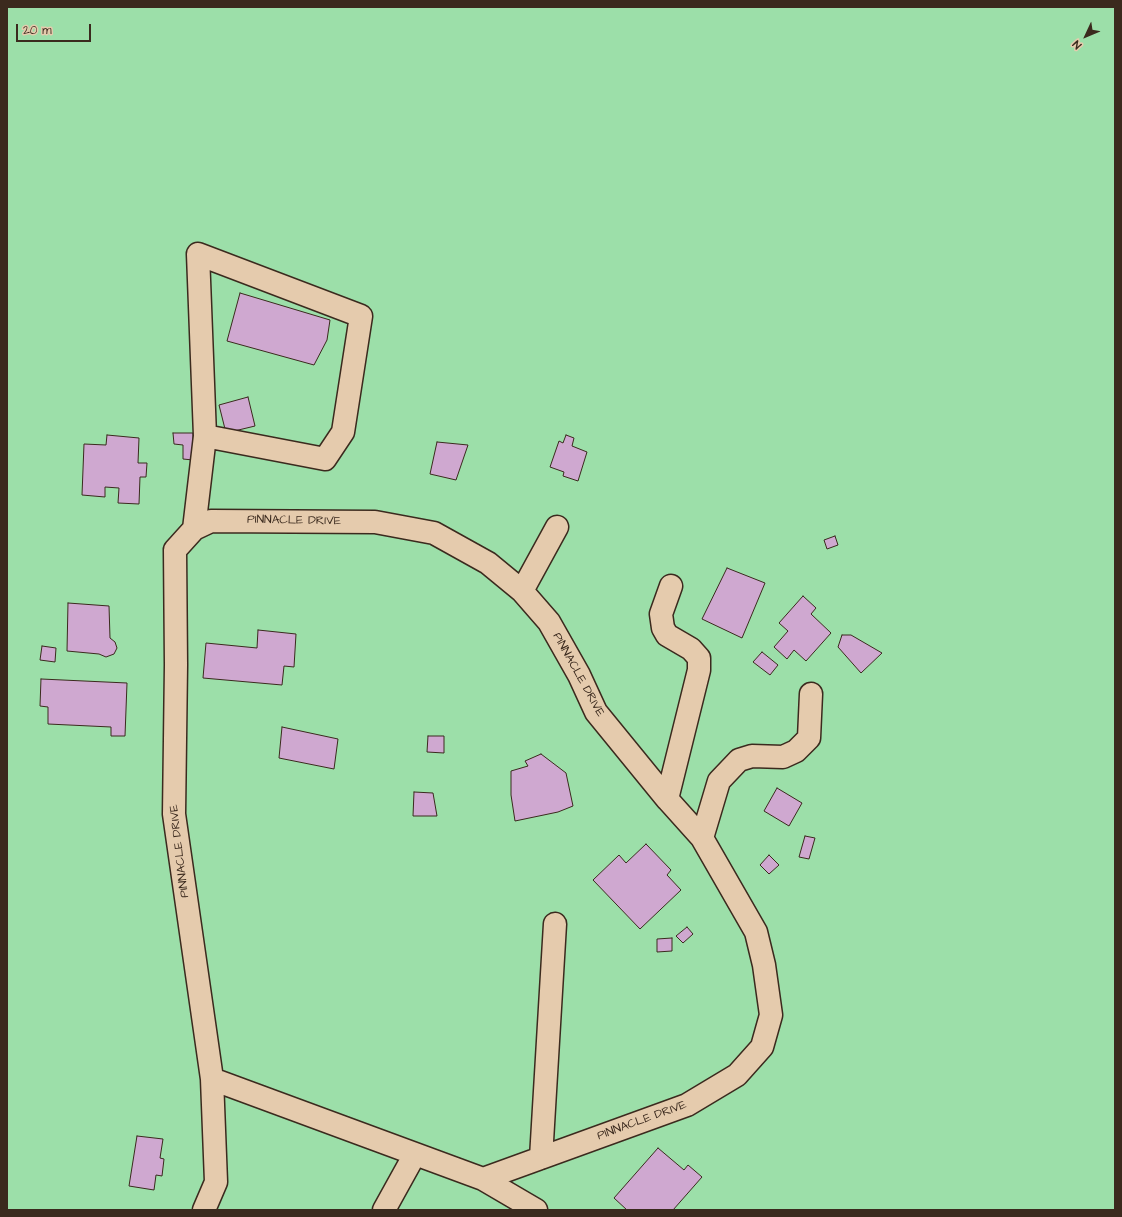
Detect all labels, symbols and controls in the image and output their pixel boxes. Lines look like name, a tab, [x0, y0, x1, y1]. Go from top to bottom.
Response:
scale bar	[18, 16, 93, 42]
north arrow	[1066, 16, 1106, 56]
text: 20 m	[23, 22, 52, 39]
text: N	[1069, 37, 1085, 52]
street label: PINNACLE DRIVE	[247, 513, 341, 529]
street label: PINNACLE DRIVE	[549, 631, 607, 719]
street label: PINNACLE DRIVE	[167, 804, 193, 898]
street label: PINNACLE DRIVE	[596, 1098, 688, 1144]

